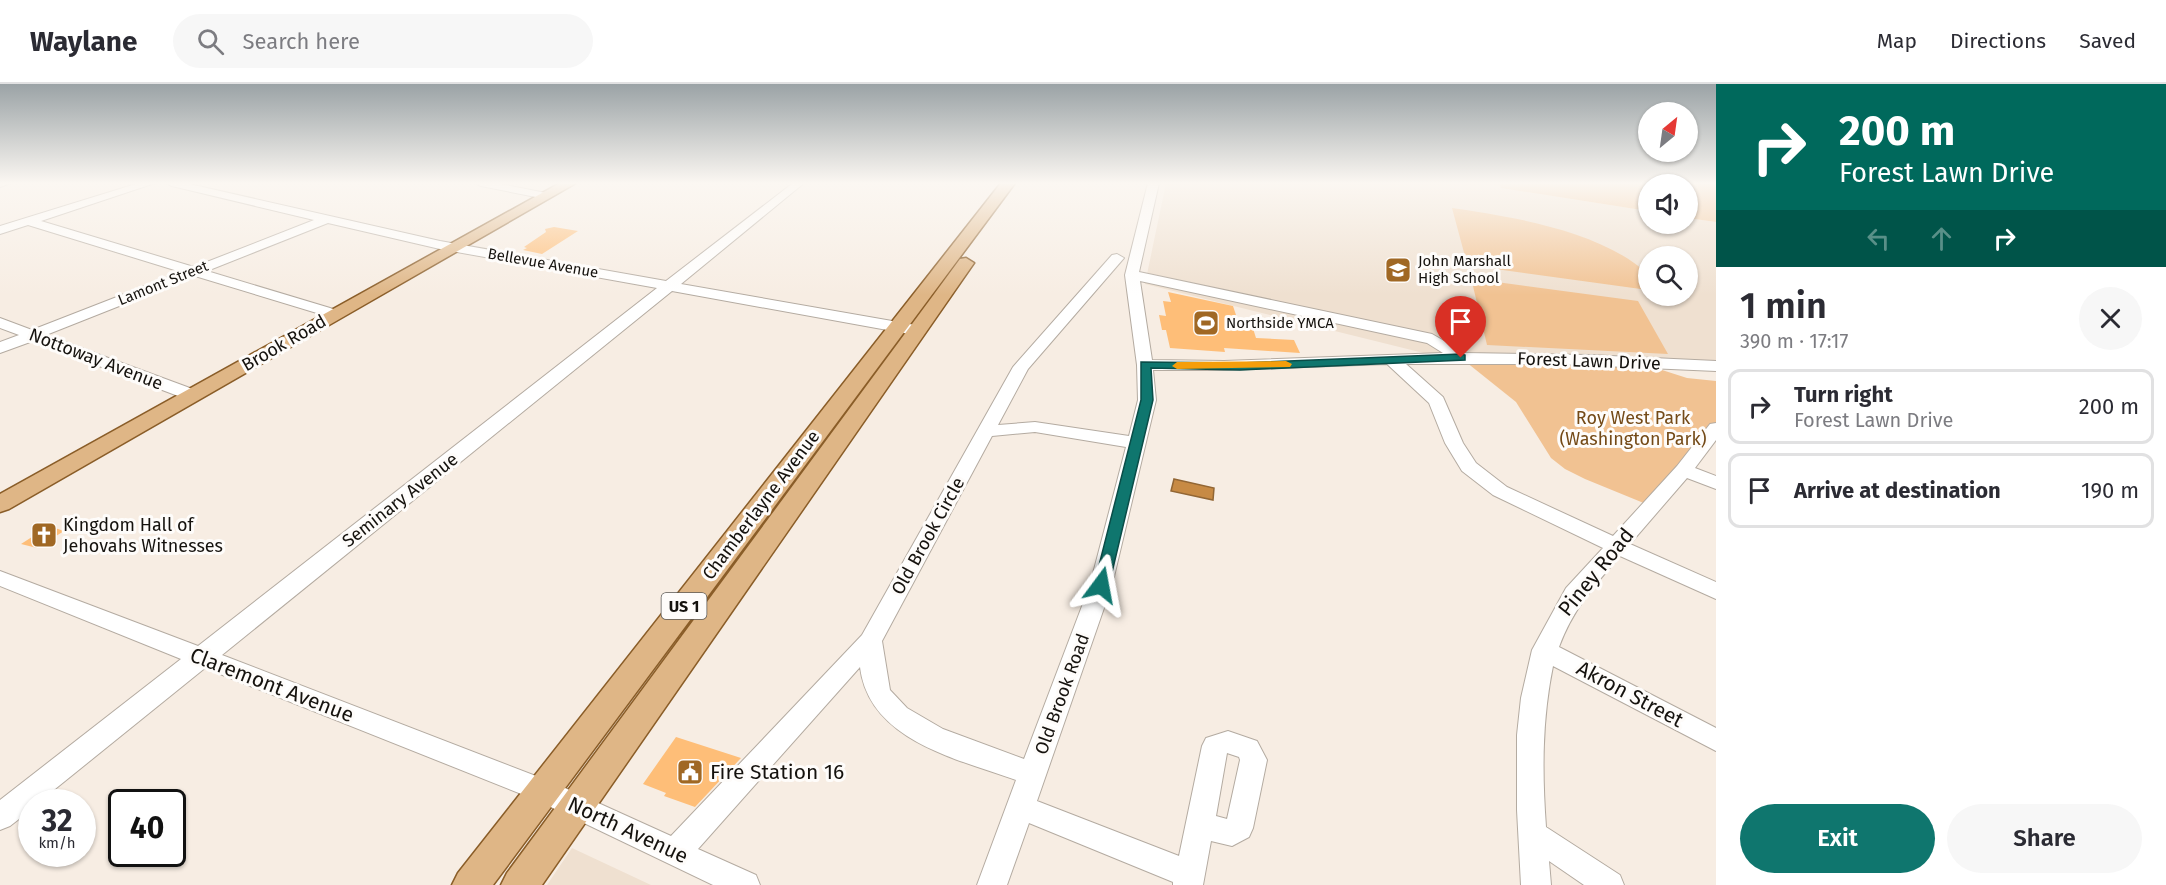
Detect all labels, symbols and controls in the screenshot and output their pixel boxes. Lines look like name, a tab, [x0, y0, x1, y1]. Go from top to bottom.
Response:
search box	[173, 14, 593, 68]
text: Waylane	[30, 25, 137, 58]
icon: search	[194, 25, 227, 58]
text: Search here	[242, 28, 360, 55]
text: Map	[1877, 28, 1917, 54]
text: Directions	[1950, 28, 2046, 54]
text: Saved	[2079, 28, 2136, 54]
north arrow	[1638, 102, 1698, 162]
map controls	[1638, 102, 1698, 306]
text: 200 m	[1839, 106, 1955, 156]
icon: right	[1740, 108, 1818, 186]
text: Forest Lawn Drive	[1839, 157, 2054, 189]
button: sound	[1638, 174, 1698, 234]
icon: left	[1862, 222, 1895, 255]
icon: ahead	[1925, 222, 1958, 255]
icon: right	[1988, 222, 2021, 255]
street label: Bellevue Avenue	[486, 244, 600, 282]
button: search	[1638, 246, 1698, 306]
place label: John Marshall High School	[1418, 252, 1511, 287]
school or university icon: John Marshall High School	[1383, 255, 1413, 285]
street label: Lamont Street	[115, 256, 211, 309]
text: 1 min	[1740, 284, 1827, 328]
button: close	[2079, 287, 2142, 350]
pin	[1435, 296, 1486, 358]
icon: arrive	[1444, 305, 1477, 338]
sports icon: Northside YMCA	[1191, 308, 1221, 338]
street label: Brook Road	[238, 310, 330, 376]
place label: Northside YMCA	[1226, 314, 1334, 332]
street label: Nottoway Avenue	[26, 323, 166, 395]
text: 390 m · 17:17	[1740, 329, 1848, 353]
street label: Forest Lawn Drive	[1517, 348, 1661, 374]
text: Turn right	[1794, 381, 1893, 408]
icon: right	[1743, 390, 1776, 423]
text: 200 m	[2079, 393, 2139, 420]
park label: Roy West Park (Washington Park)	[1559, 407, 1707, 450]
text: Forest Lawn Drive	[1794, 408, 1953, 432]
street label: Chamberlayne Avenue	[698, 426, 824, 584]
street label: Seminary Avenue	[338, 448, 462, 552]
street label: Old Brook Circle	[887, 474, 969, 598]
icon: arrive	[1743, 474, 1776, 507]
text: Arrive at destination	[1794, 477, 2001, 504]
text: 190 m	[2081, 477, 2139, 504]
place label: Kingdom Hall of Jehovahs Witnesses	[63, 514, 223, 557]
church icon: Kingdom Hall of Jehovahs Witnesses	[29, 520, 59, 550]
street label: Piney Road	[1553, 523, 1639, 621]
position arrow	[1069, 553, 1133, 617]
road number: US 1	[662, 593, 706, 619]
street label: Old Brook Road	[1030, 631, 1094, 757]
street label: Claremont Avenue	[186, 642, 358, 728]
street label: Akron Street	[1572, 655, 1688, 733]
public building icon: Fire Station 16	[675, 757, 705, 787]
place label: Fire Station 16	[710, 759, 844, 785]
speed limit sign: 40	[108, 789, 186, 867]
street label: North Avenue	[564, 791, 692, 869]
text: 32	[42, 803, 72, 839]
button: Exit	[1740, 804, 1935, 873]
button: Share	[1947, 804, 2142, 873]
text: km/h	[38, 834, 76, 852]

